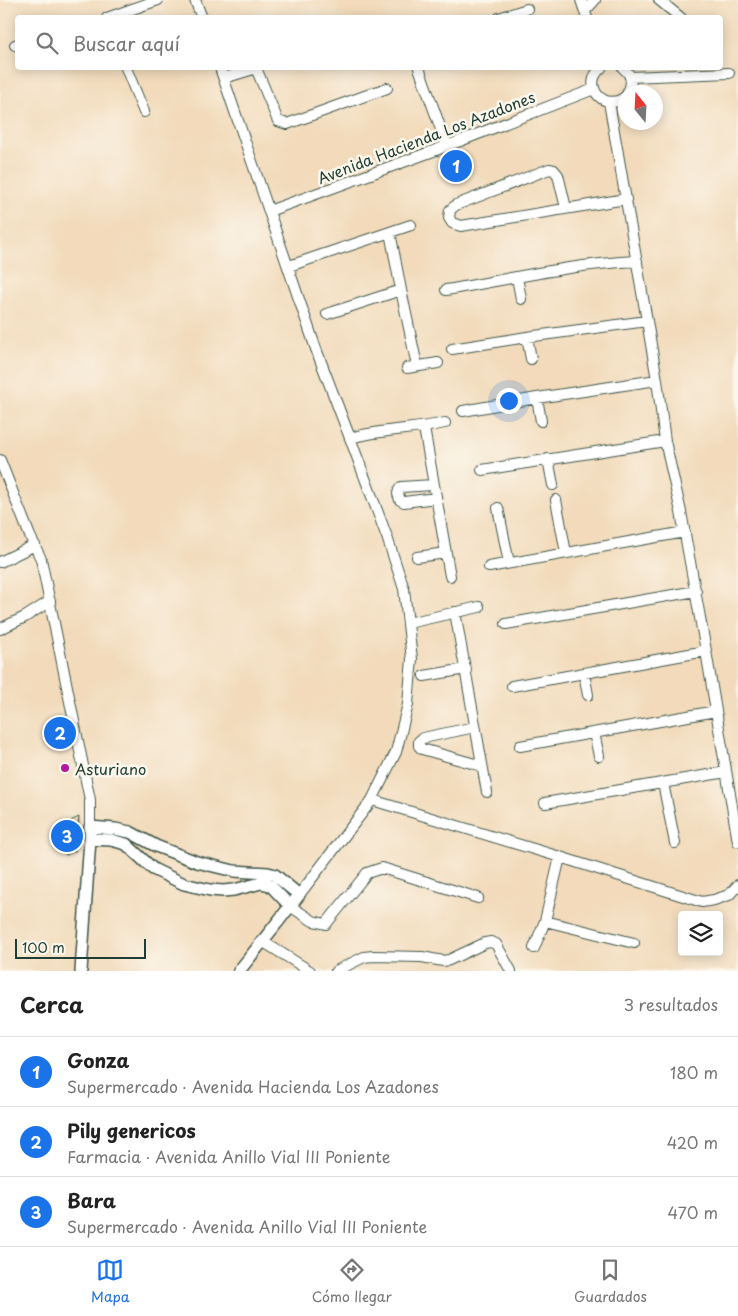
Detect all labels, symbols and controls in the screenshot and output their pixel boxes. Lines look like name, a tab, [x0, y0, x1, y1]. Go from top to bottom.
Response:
search box	[15, 15, 723, 70]
icon: search	[33, 29, 61, 57]
text: Buscar aquí	[73, 29, 180, 57]
street label: Avenida Hacienda Los Azadones	[314, 85, 538, 189]
north arrow	[618, 85, 663, 130]
pin: 1	[440, 147, 472, 185]
your location	[496, 388, 522, 414]
pin: 2	[44, 714, 76, 752]
place label: Asturiano	[75, 757, 146, 780]
marker: Asturiano	[59, 762, 71, 774]
pin: 3	[51, 817, 83, 855]
map controls	[678, 911, 723, 956]
button: layers	[678, 911, 723, 956]
scale bar	[15, 936, 146, 959]
text: 100 m	[22, 937, 65, 958]
text: Cerca	[20, 988, 84, 1020]
text: 3 resultados	[623, 992, 718, 1016]
text: Gonza	[67, 1046, 129, 1074]
text: 1	[32, 1060, 40, 1084]
text: 180 m	[670, 1060, 718, 1084]
text: Supermercado · Avenida Hacienda Los Azadones	[67, 1074, 439, 1098]
text: Pily genericos	[67, 1116, 196, 1144]
text: 2	[30, 1130, 42, 1154]
text: 420 m	[667, 1130, 718, 1154]
text: Farmacia · Avenida Anillo Vial III Poniente	[67, 1144, 391, 1168]
text: Bara	[67, 1186, 116, 1214]
text: 3	[31, 1200, 41, 1224]
text: 470 m	[668, 1200, 718, 1224]
text: Supermercado · Avenida Anillo Vial III Poniente	[67, 1214, 427, 1238]
tab: Mapa	[91, 1256, 130, 1307]
tab: Cómo llegar	[312, 1256, 392, 1307]
tab: Guardados	[574, 1256, 647, 1307]

